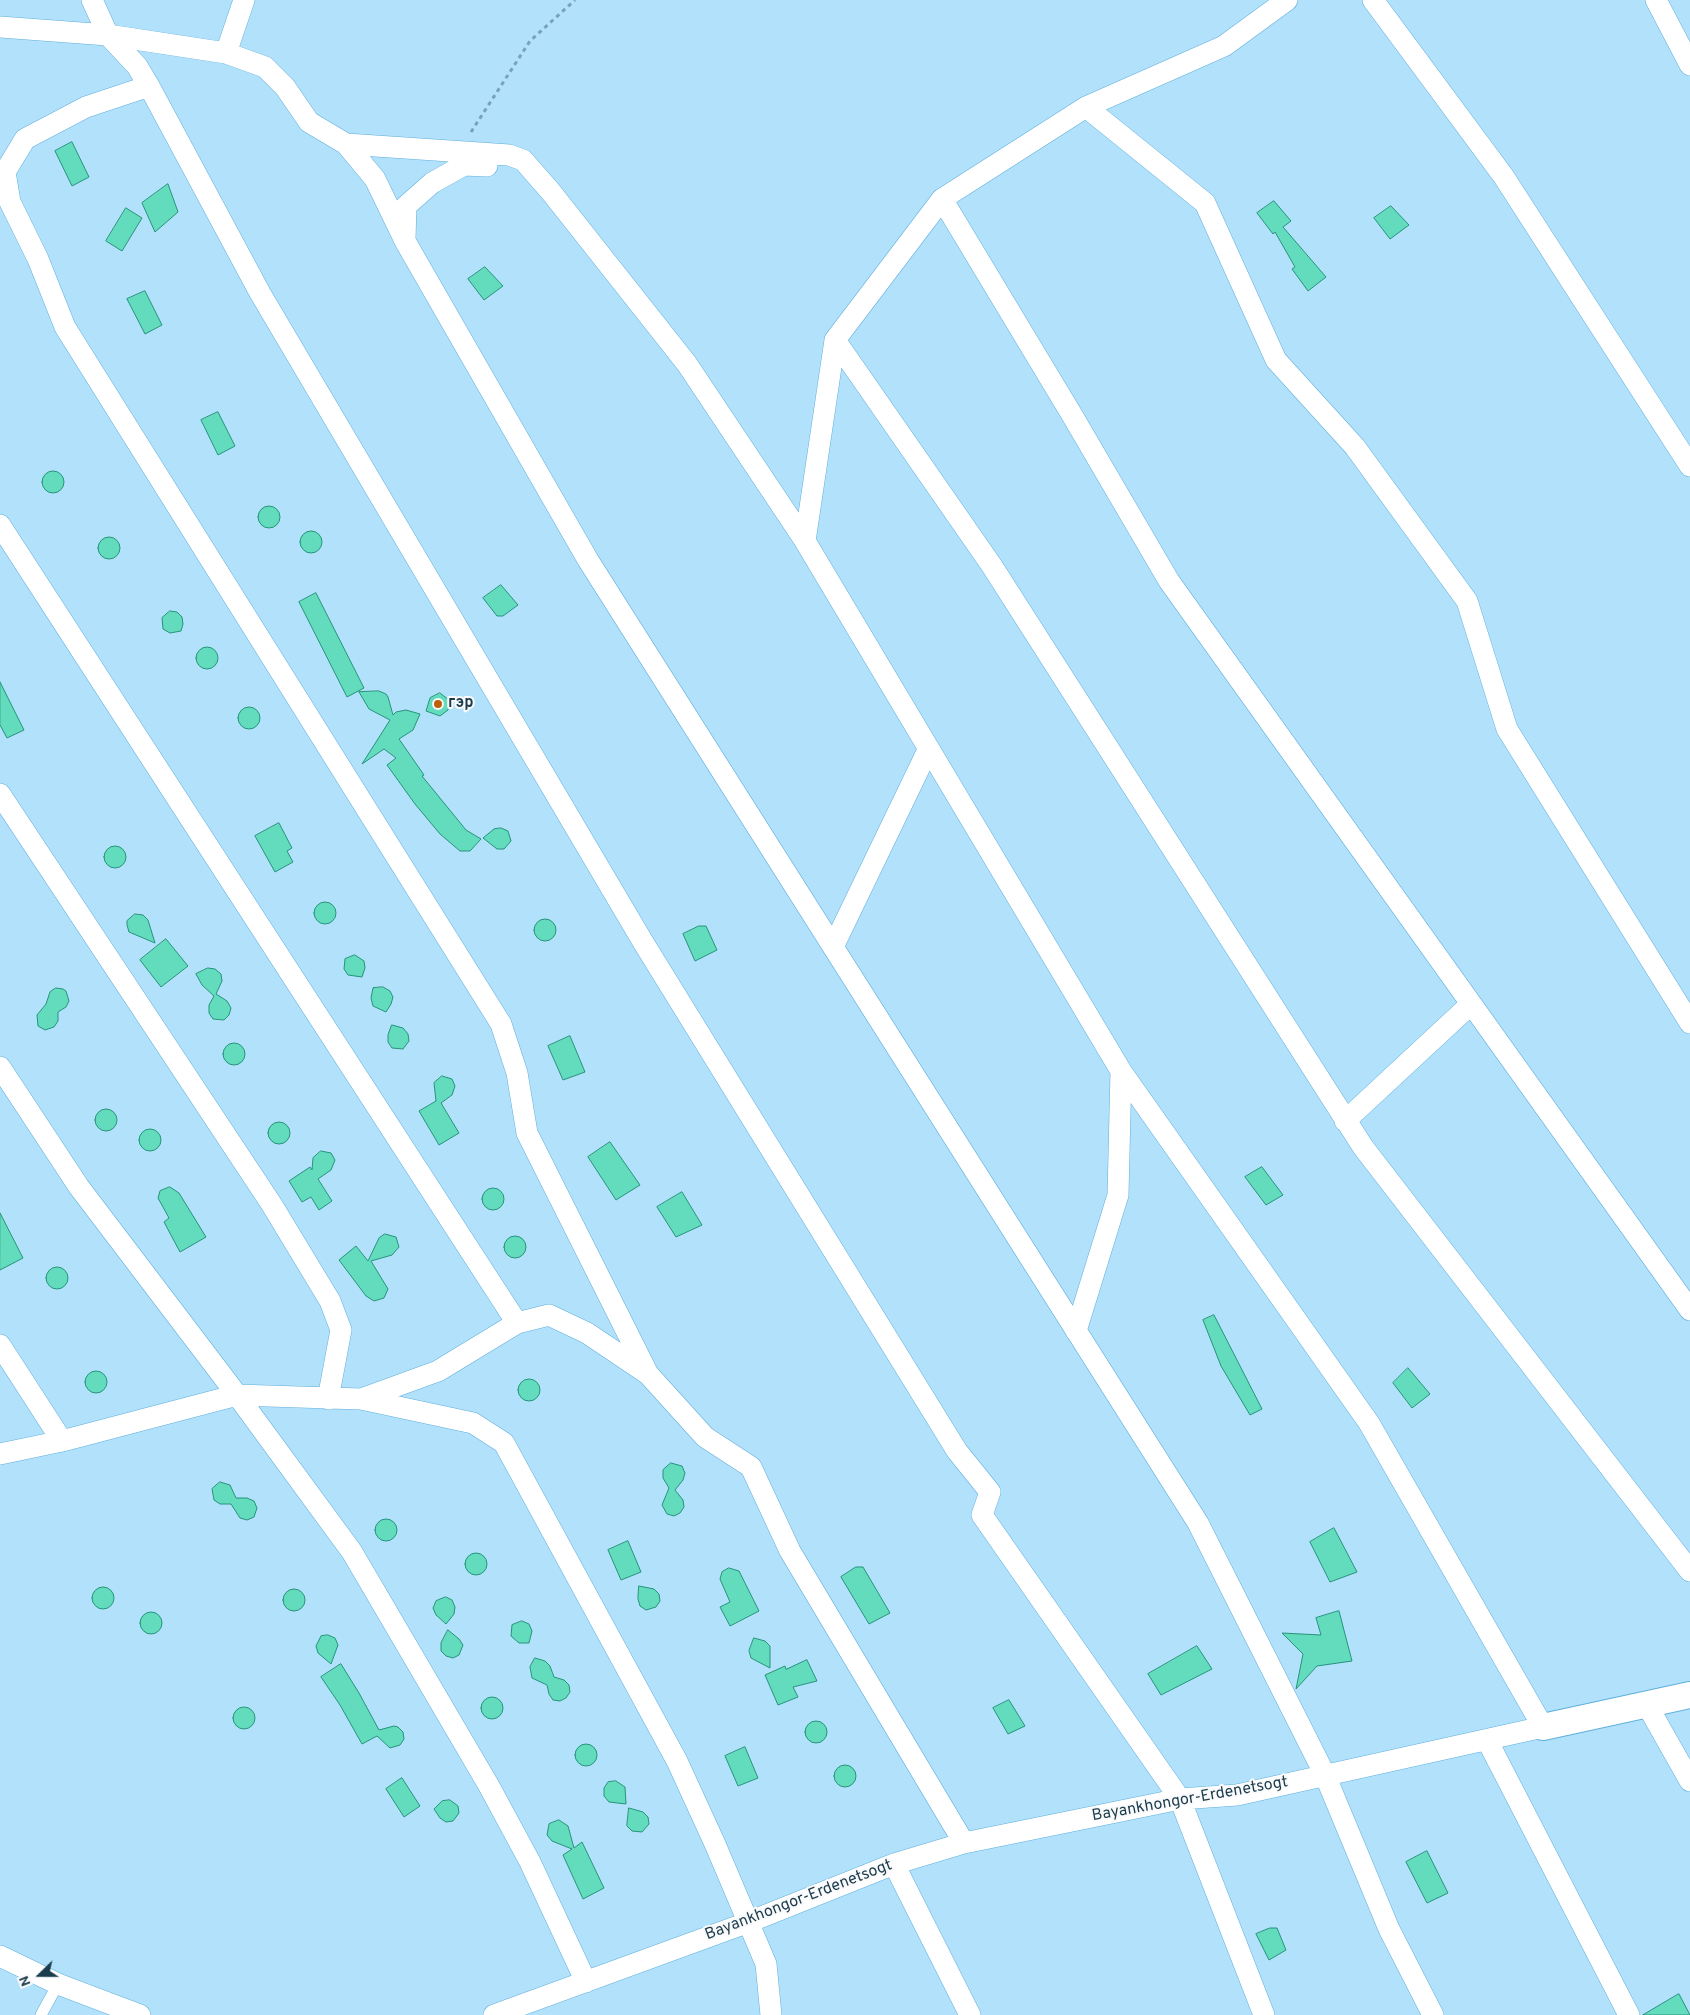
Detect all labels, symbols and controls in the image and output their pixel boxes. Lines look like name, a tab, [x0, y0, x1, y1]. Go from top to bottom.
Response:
place label: гэр	[448, 694, 473, 714]
marker: гэр	[432, 698, 444, 710]
street label: Bayankhongor-Erdenetsogt	[1090, 1773, 1290, 1827]
street label: Bayankhongor-Erdenetsogt	[703, 1856, 895, 1946]
north arrow	[15, 1950, 65, 2000]
text: N	[16, 1973, 35, 1989]

